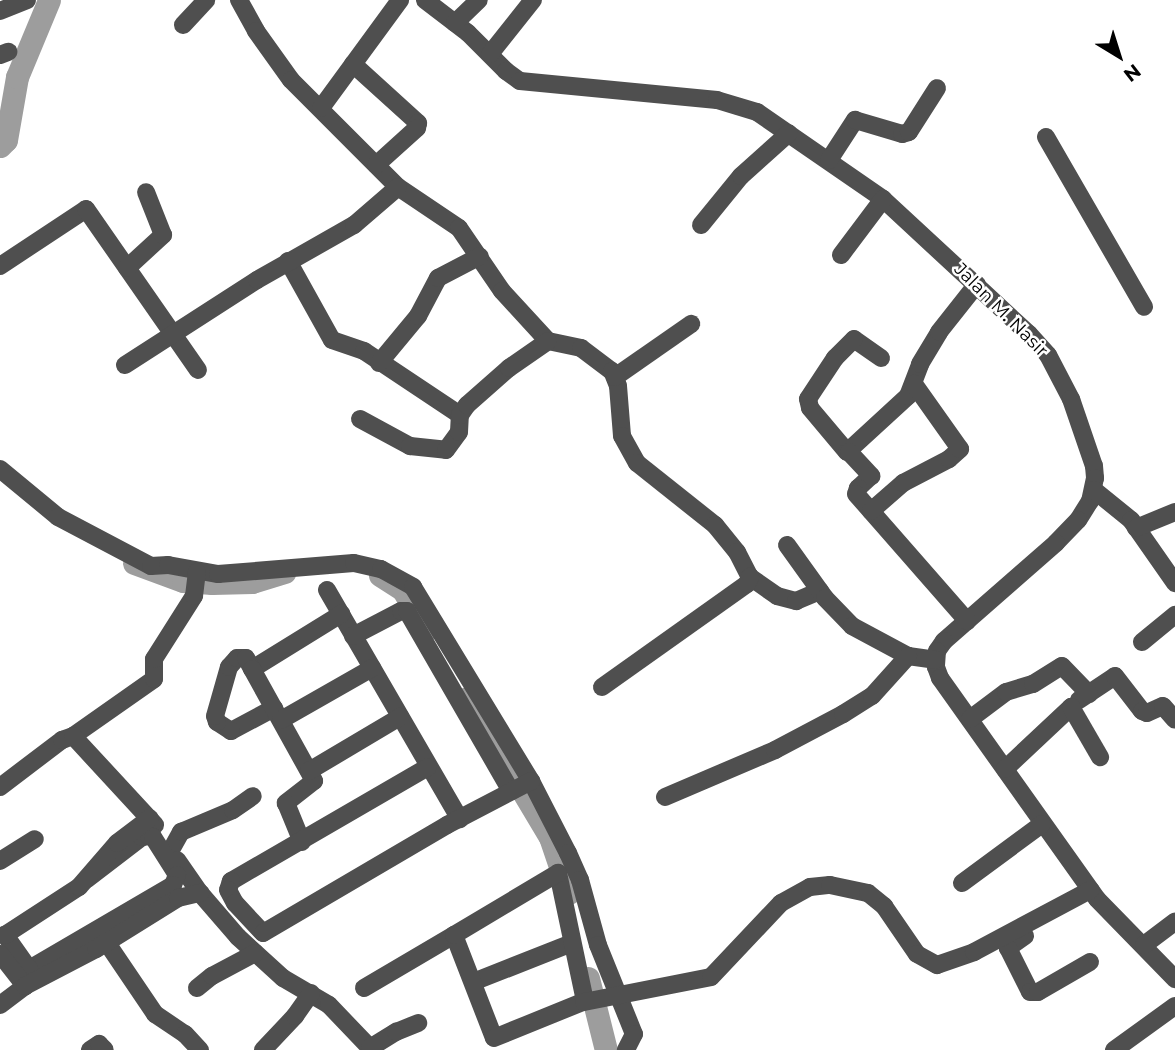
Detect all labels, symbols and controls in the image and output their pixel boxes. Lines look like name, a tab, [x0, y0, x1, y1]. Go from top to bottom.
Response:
north arrow	[1084, 21, 1154, 91]
text: N	[1119, 59, 1145, 87]
street label: Jalan M. Nasir	[950, 259, 1052, 361]

